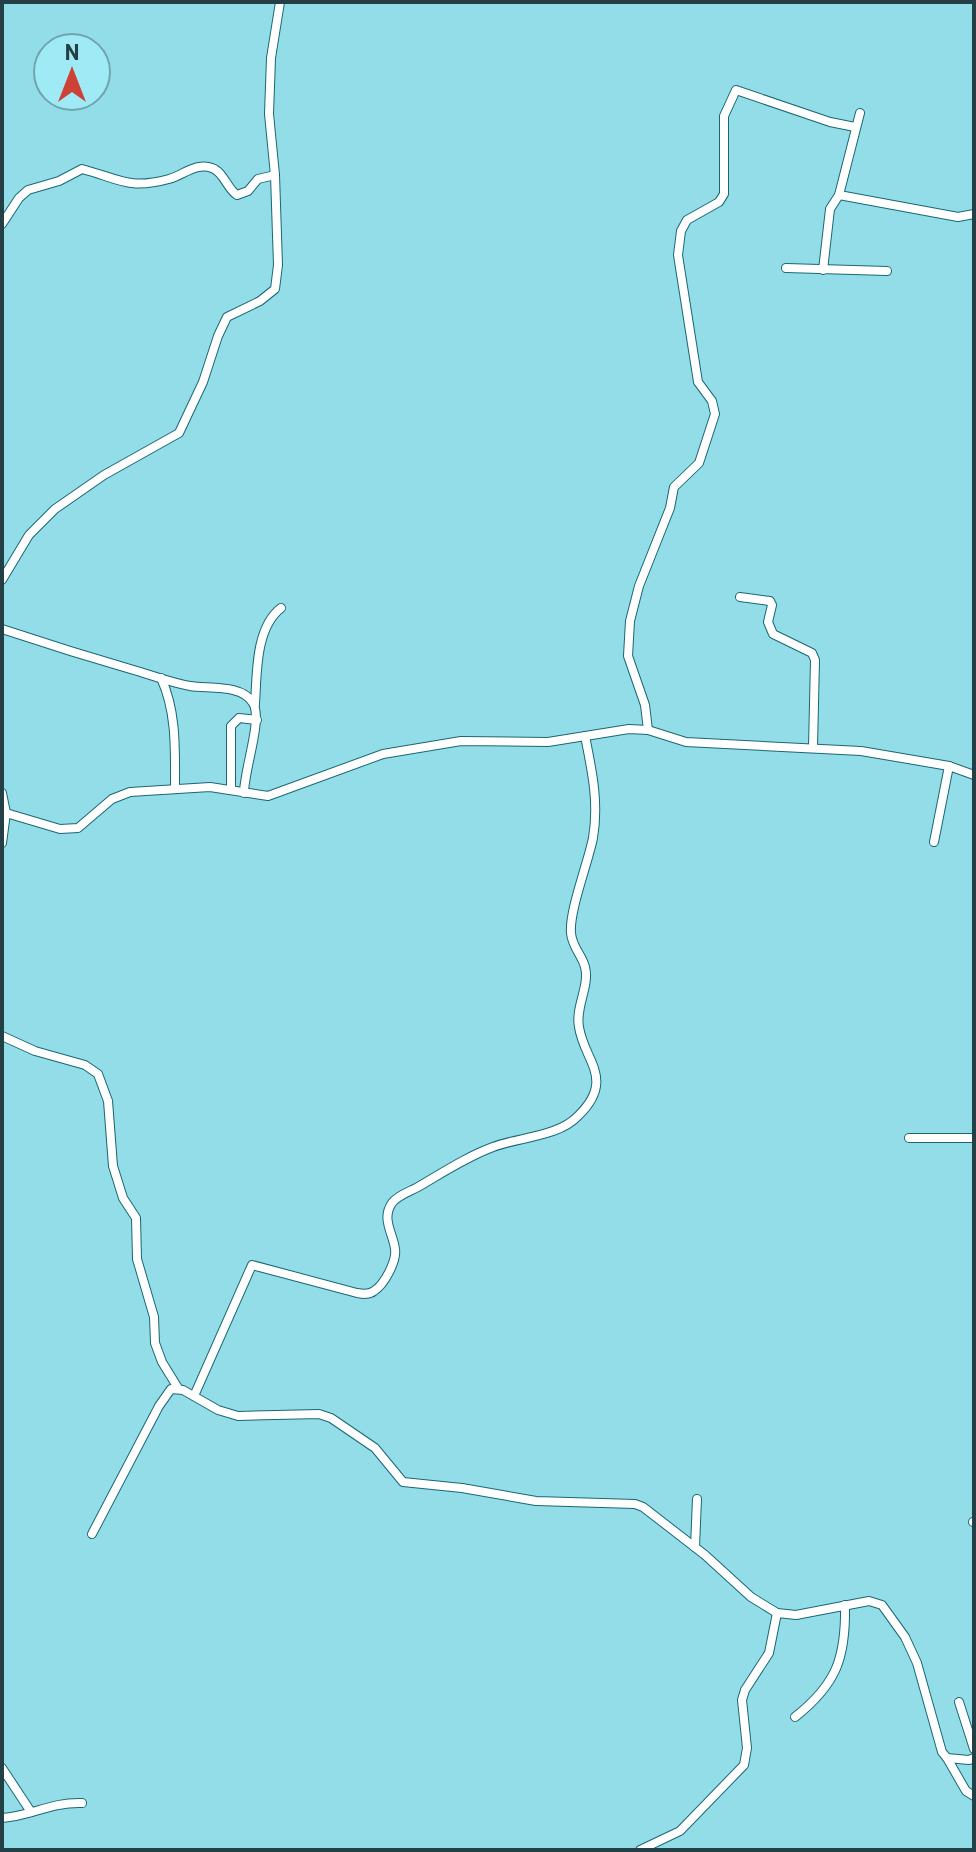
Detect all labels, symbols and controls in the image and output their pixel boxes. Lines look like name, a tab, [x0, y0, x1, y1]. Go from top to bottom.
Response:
north arrow	[32, 32, 112, 112]
text: N	[65, 38, 79, 64]

